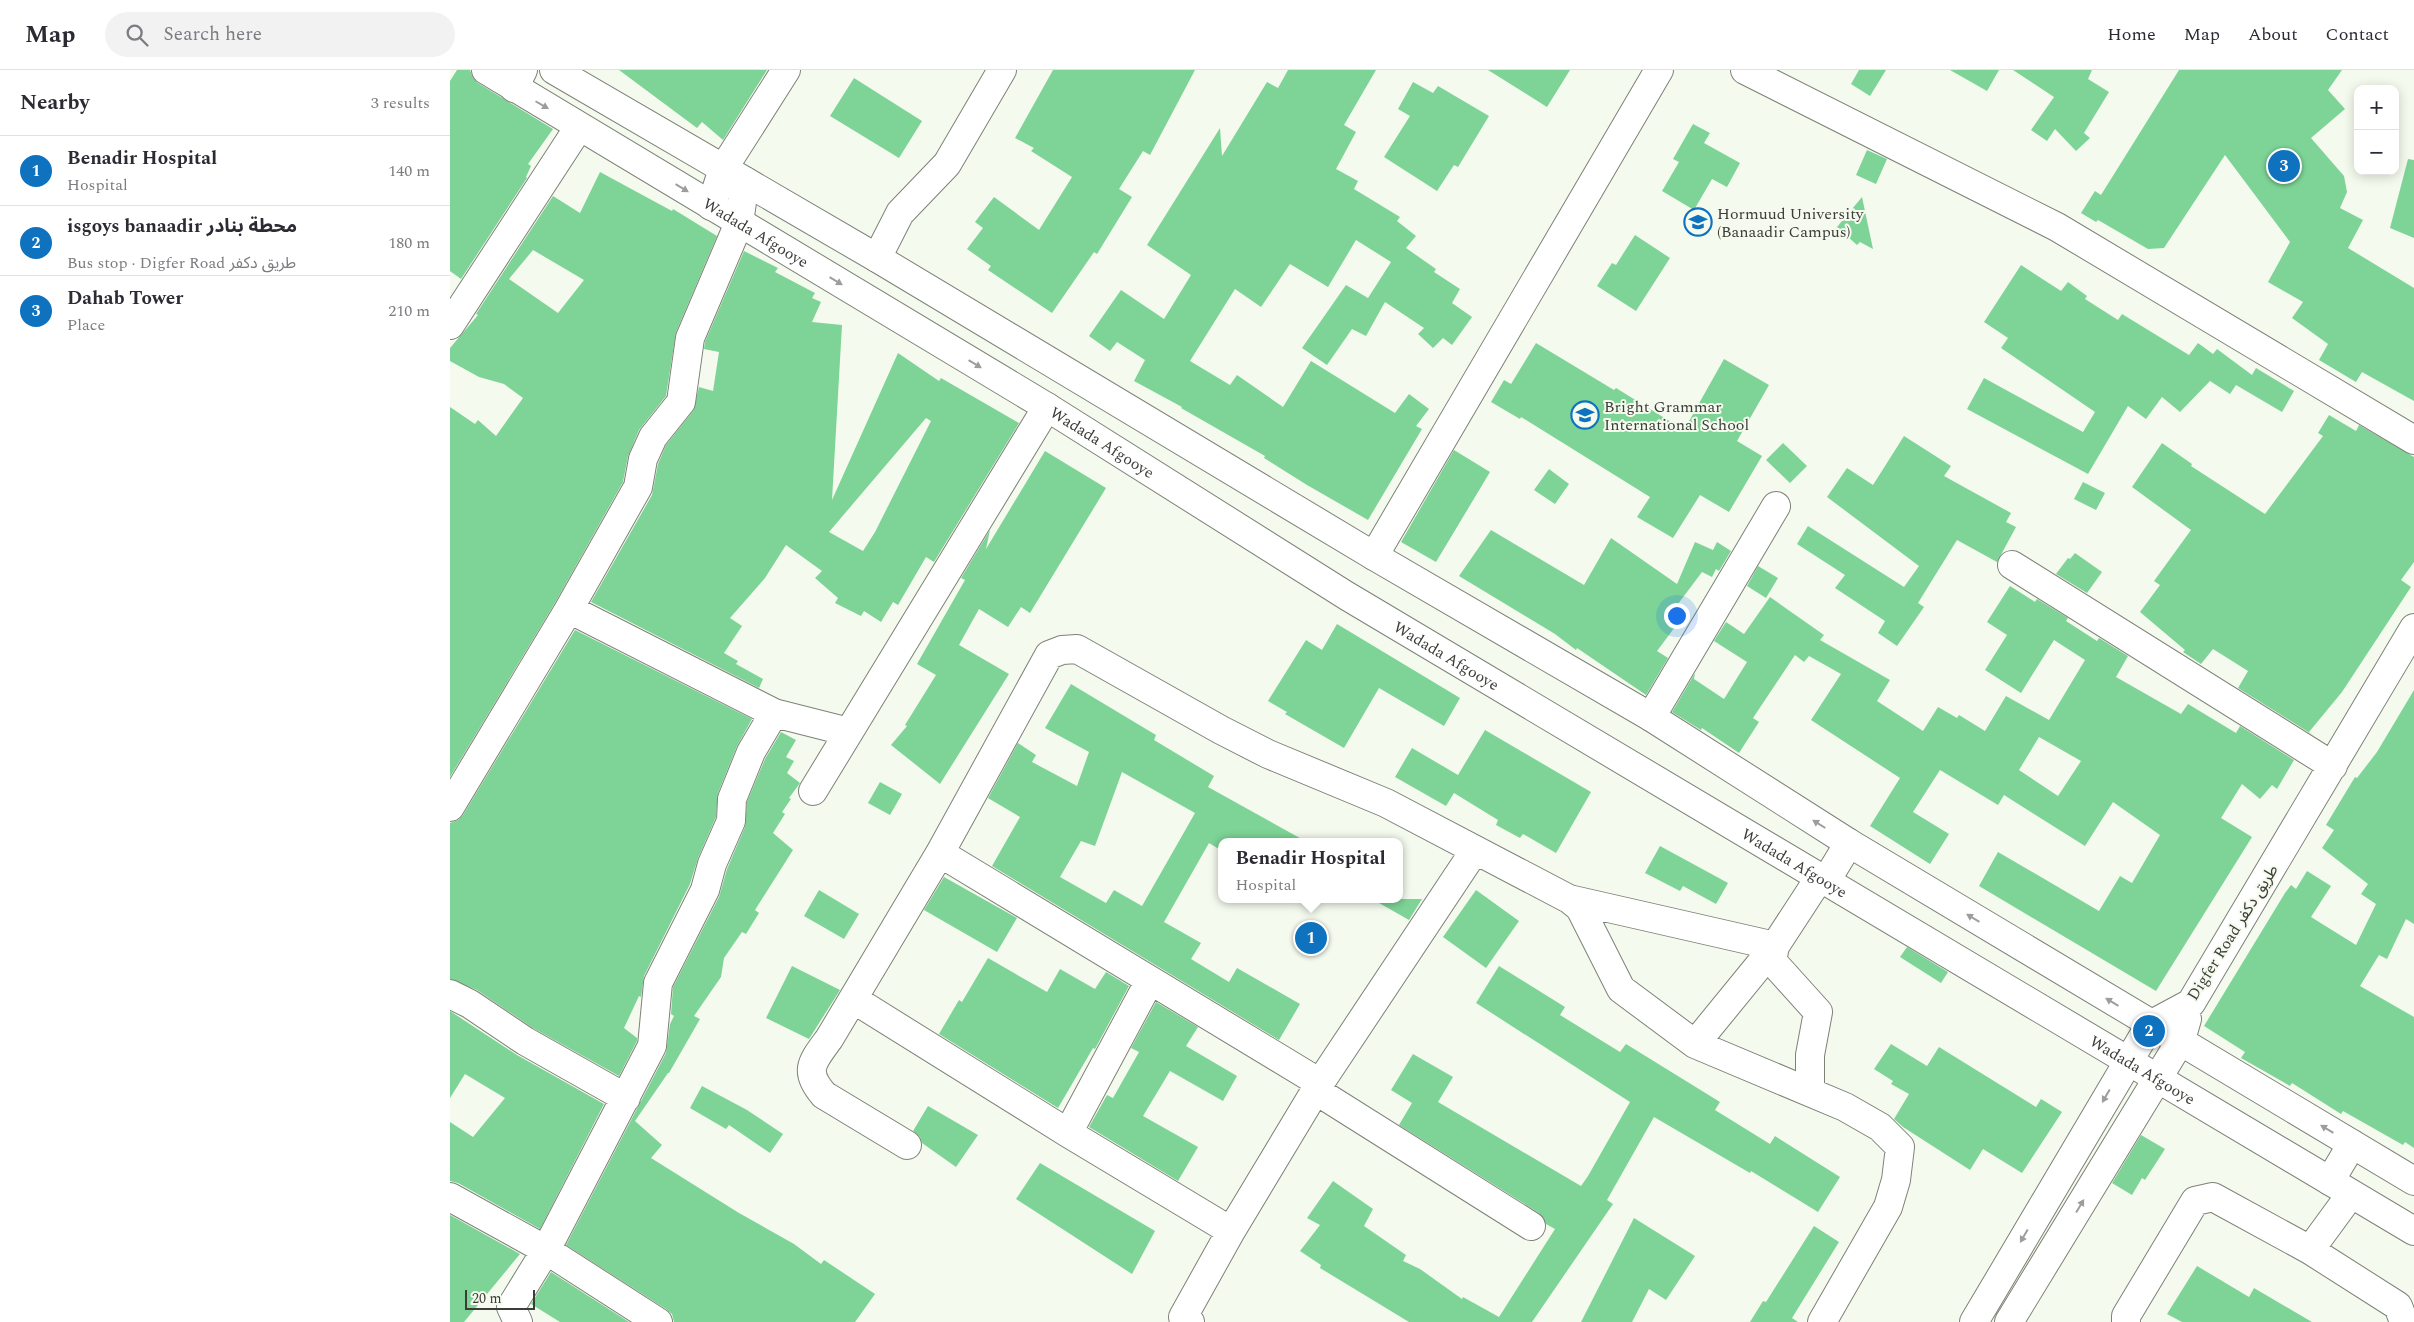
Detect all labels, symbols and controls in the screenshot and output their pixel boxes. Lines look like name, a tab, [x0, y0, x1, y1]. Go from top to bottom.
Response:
search box	[105, 12, 455, 57]
text: Map	[25, 17, 75, 53]
text: Search here	[163, 20, 262, 49]
icon: search	[123, 21, 151, 49]
text: Home	[2107, 21, 2156, 48]
text: Map	[2184, 21, 2220, 48]
text: About	[2248, 21, 2298, 48]
text: Contact	[2326, 21, 2389, 48]
map controls	[2354, 85, 2399, 175]
button: +	[2354, 85, 2399, 130]
text: Nearby	[20, 87, 90, 119]
text: 3 results	[371, 91, 430, 115]
one-way arrow	[536, 100, 549, 109]
button: −	[2354, 130, 2399, 175]
text: Benadir Hospital	[67, 144, 217, 173]
pin: 3	[2268, 147, 2300, 185]
text: 1	[32, 159, 40, 183]
text: 140 m	[388, 159, 430, 183]
text: Hospital	[67, 173, 128, 197]
one-way arrow	[675, 184, 688, 193]
street label: Wadada Afgooye	[698, 192, 813, 274]
place label: Hormuud University (Banaadir Campus)	[1717, 202, 1865, 244]
school or university icon: Hormuud University (Banaadir Campus)	[1683, 207, 1713, 237]
text: isgoys banaadir محطة بنادر	[67, 212, 297, 241]
text: 2	[32, 231, 40, 255]
text: 180 m	[388, 231, 430, 255]
text: Bus stop · Digfer Road طريق دكفر	[67, 251, 296, 275]
one-way arrow	[829, 277, 842, 286]
text: Dahab Tower	[67, 284, 183, 313]
text: 3	[32, 299, 40, 323]
text: 210 m	[388, 299, 430, 323]
text: Place	[67, 313, 105, 337]
one-way arrow	[969, 360, 982, 369]
place label: Bright Grammar International School	[1604, 395, 1749, 437]
school or university icon: Bright Grammar International School	[1570, 400, 1600, 430]
street label: Wadada Afgooye	[1045, 401, 1159, 485]
your location	[1664, 603, 1690, 629]
street label: Wadada Afgooye	[1389, 615, 1504, 697]
one-way arrow	[1813, 819, 1826, 829]
street label: Wadada Afgooye	[1737, 822, 1852, 904]
popup	[1218, 838, 1403, 903]
text: Benadir Hospital	[1235, 844, 1386, 873]
street label: Digfer Road طريق دكفر	[2181, 860, 2285, 1005]
text: Hospital	[1235, 873, 1296, 897]
one-way arrow	[1966, 913, 1979, 922]
pin: 1	[1295, 919, 1327, 957]
one-way arrow	[2105, 997, 2118, 1006]
pin: 2	[2133, 1012, 2165, 1050]
street label: Wadada Afgooye	[2085, 1030, 2200, 1111]
one-way arrow	[2102, 1090, 2111, 1103]
one-way arrow	[2321, 1124, 2334, 1133]
one-way arrow	[2075, 1199, 2085, 1212]
one-way arrow	[2020, 1230, 2029, 1243]
scale bar	[465, 1287, 535, 1310]
text: 20 m	[472, 1288, 502, 1309]

